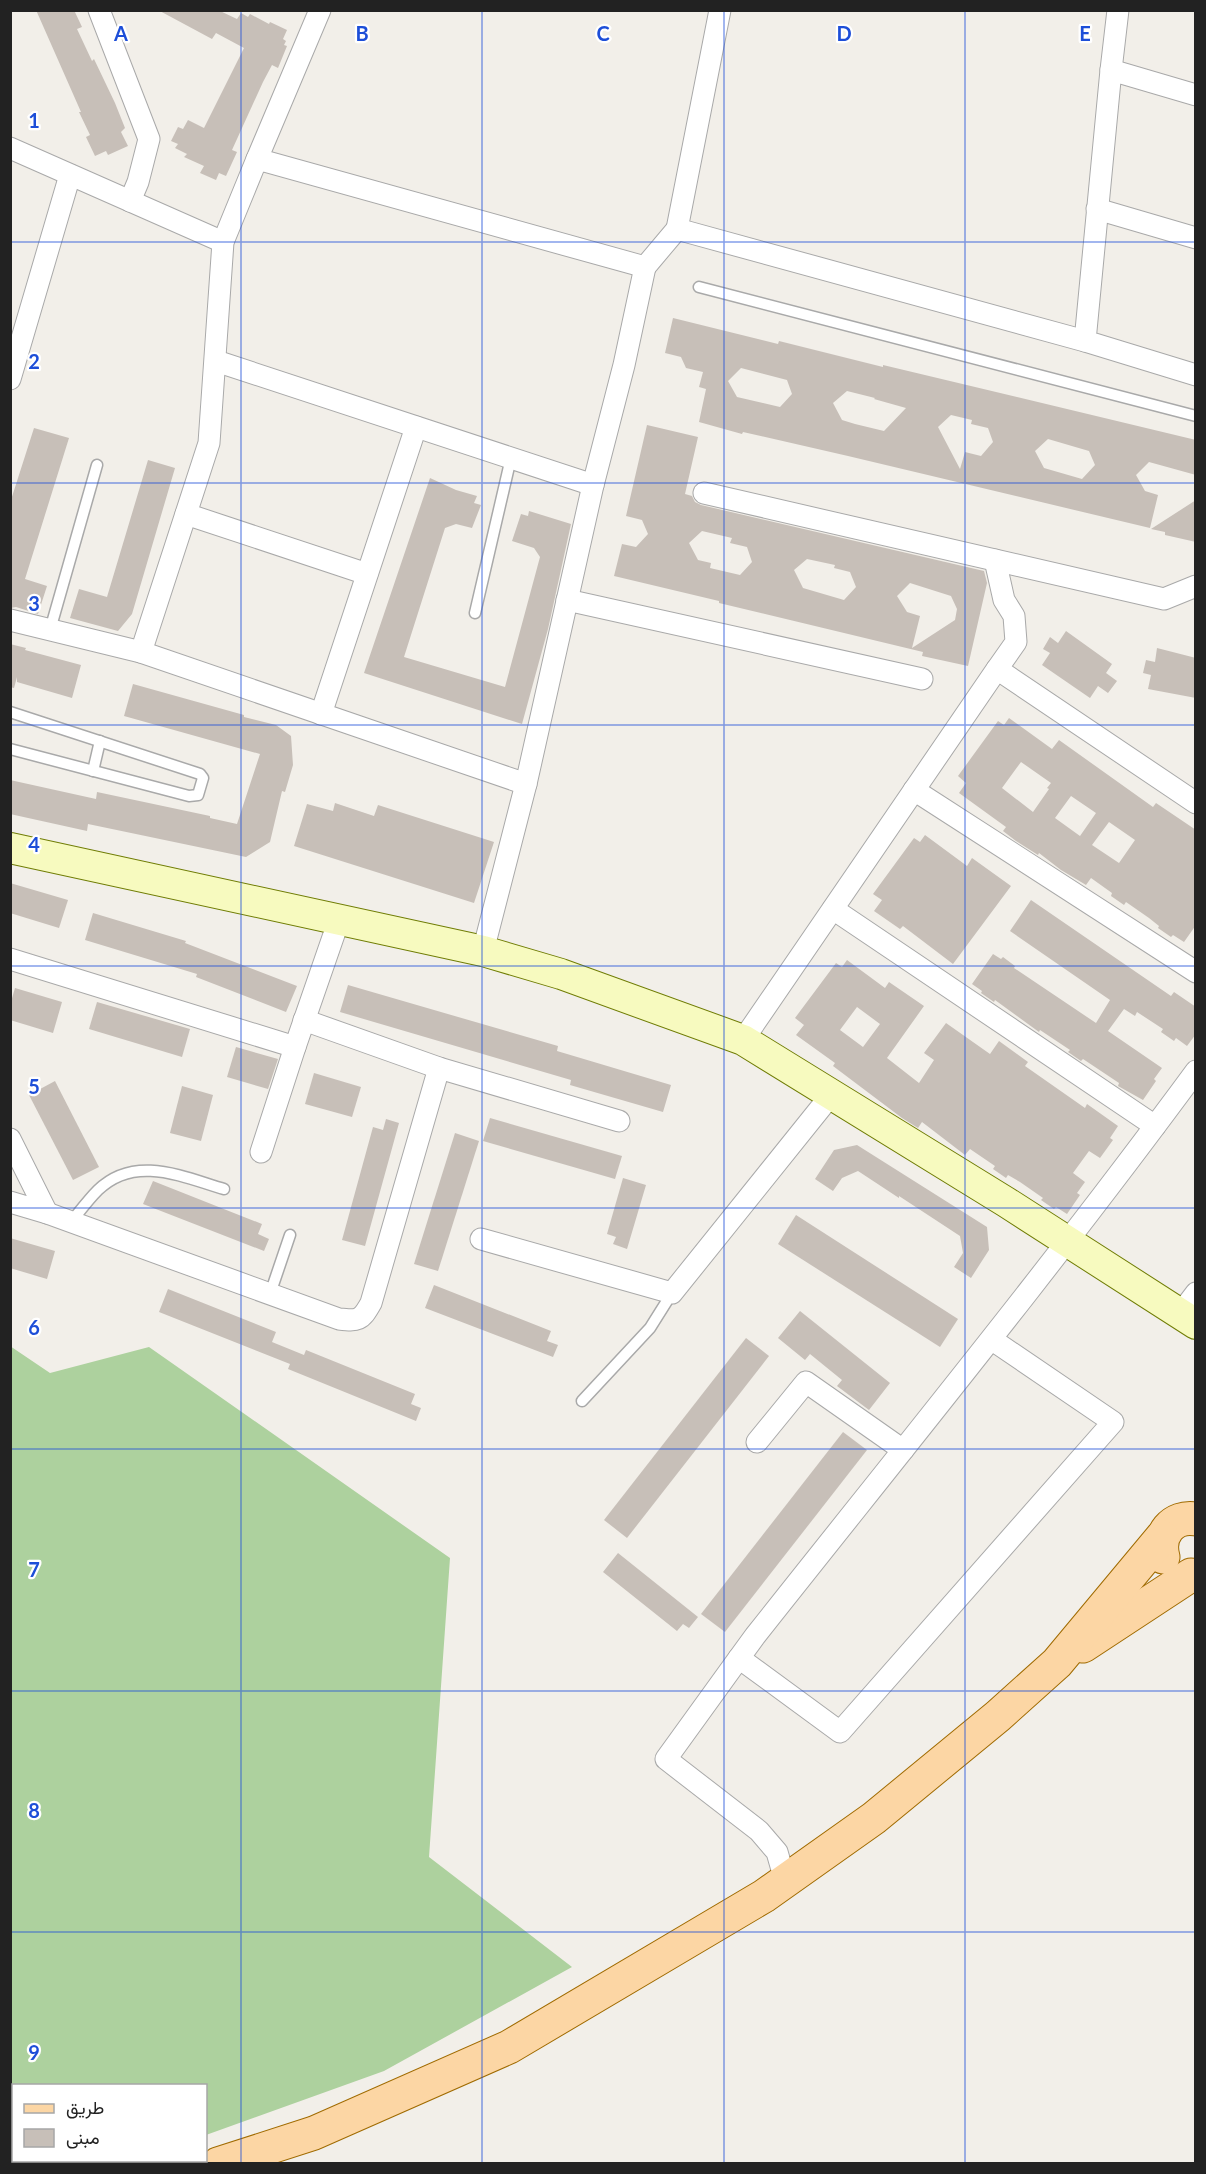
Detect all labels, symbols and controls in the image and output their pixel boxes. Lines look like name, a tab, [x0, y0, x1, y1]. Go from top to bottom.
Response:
text: A	[113, 21, 128, 45]
text: B	[355, 21, 369, 45]
text: C	[596, 21, 610, 45]
text: D	[836, 21, 852, 45]
text: E	[1079, 21, 1091, 45]
text: 1	[28, 108, 40, 132]
text: 2	[28, 349, 40, 373]
text: 3	[28, 591, 40, 615]
text: 4	[28, 832, 40, 856]
text: 5	[28, 1074, 40, 1098]
text: 6	[28, 1315, 40, 1339]
text: 7	[28, 1557, 40, 1581]
text: 8	[28, 1798, 40, 1822]
text: 9	[28, 2040, 40, 2064]
legend	[12, 2084, 207, 2162]
text: طريق	[66, 2096, 104, 2119]
text: مبنى	[66, 2126, 100, 2149]

